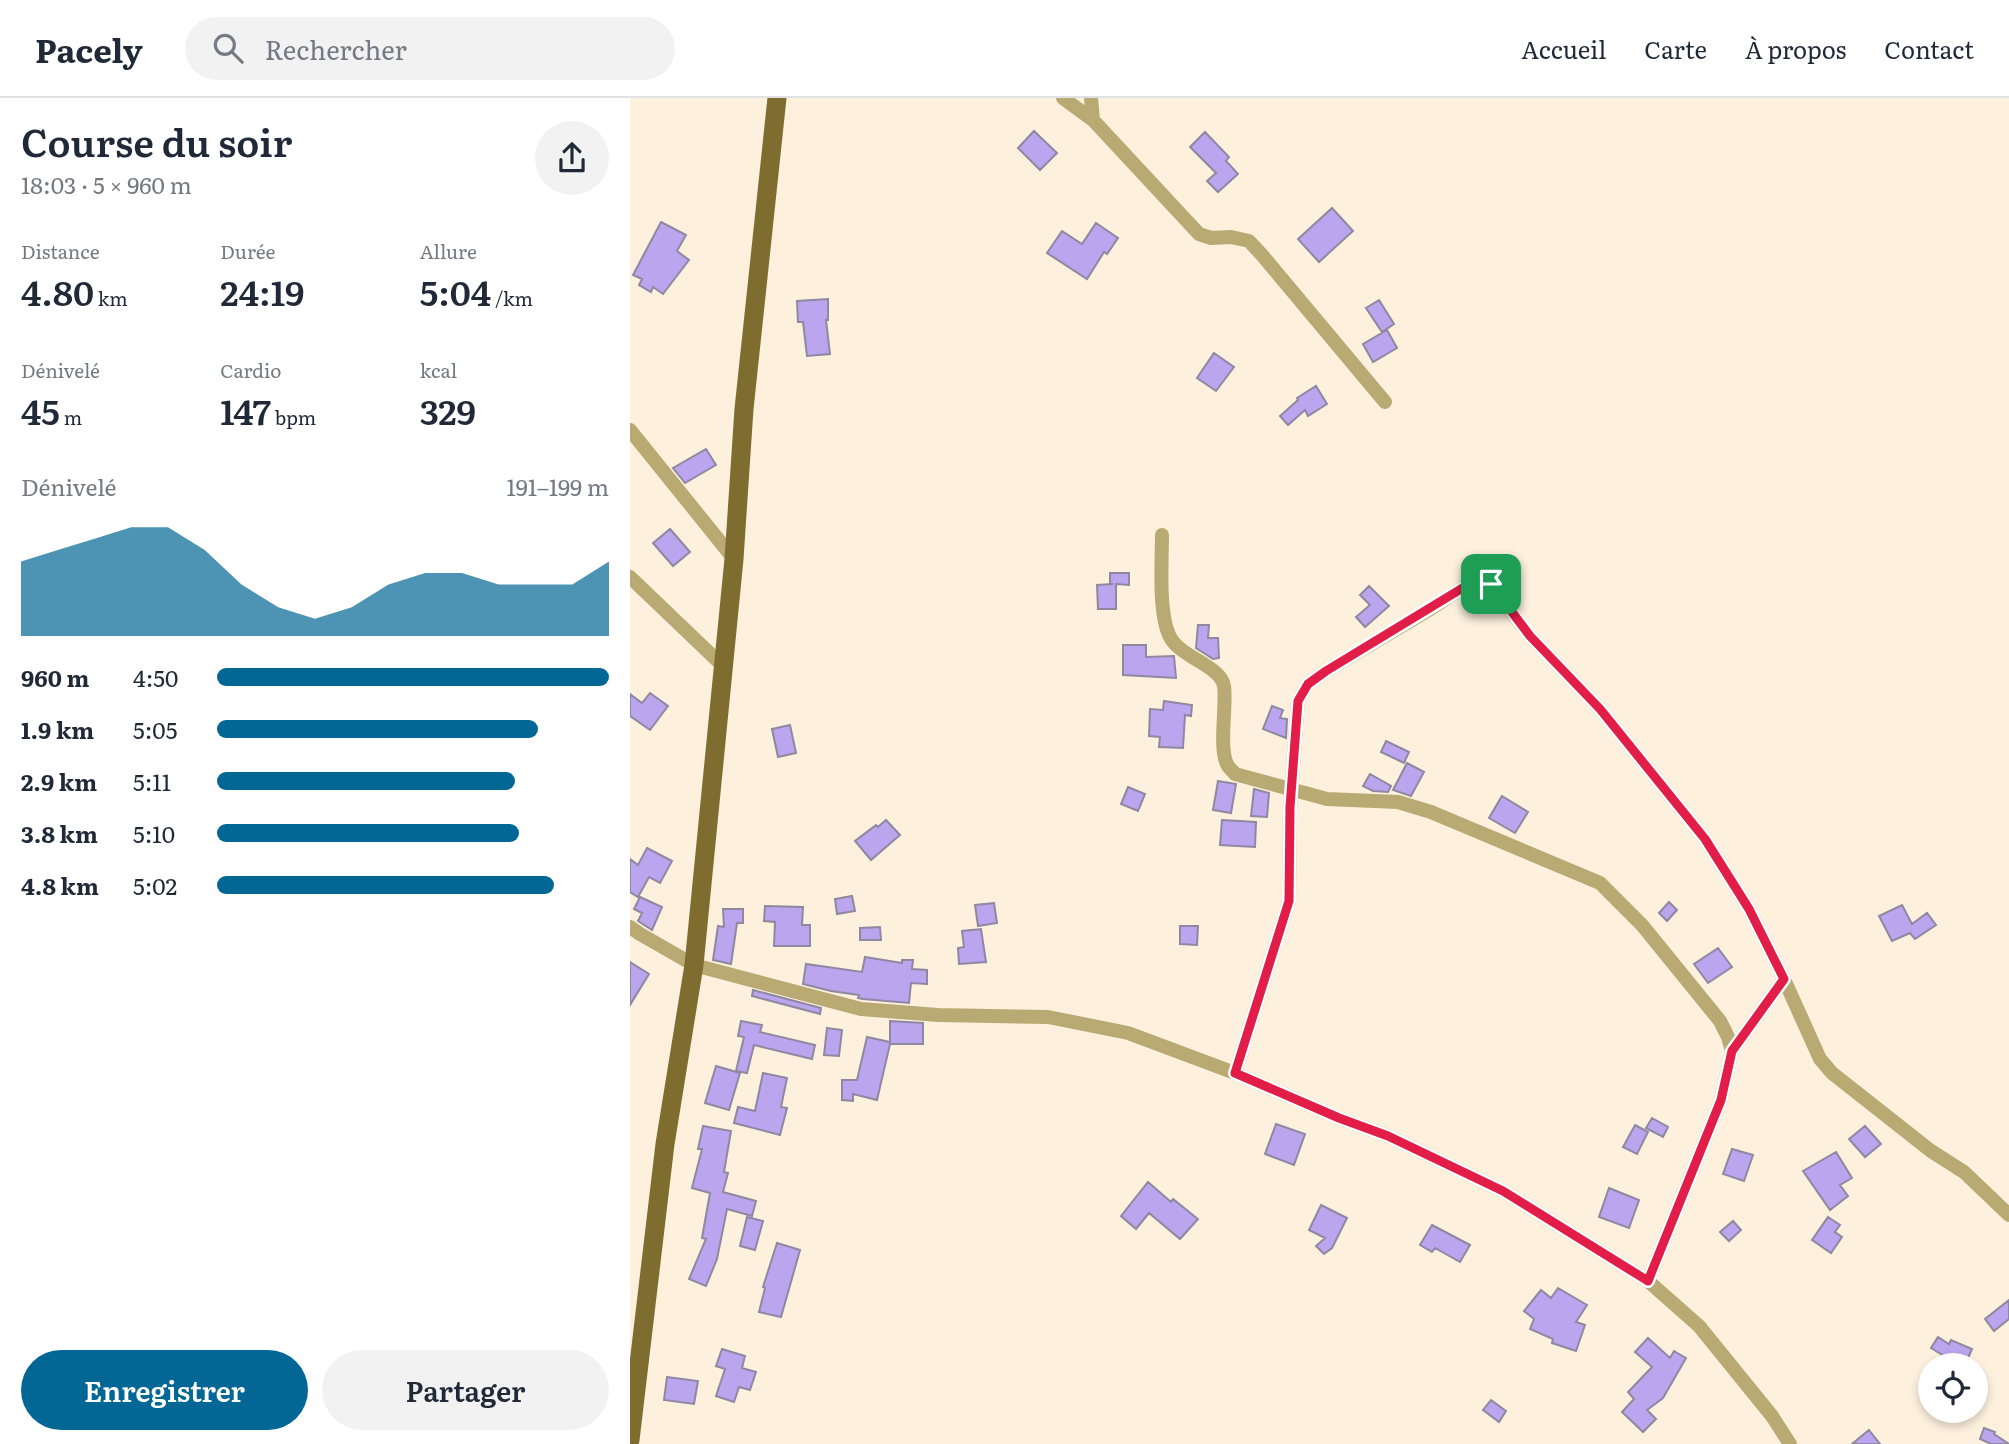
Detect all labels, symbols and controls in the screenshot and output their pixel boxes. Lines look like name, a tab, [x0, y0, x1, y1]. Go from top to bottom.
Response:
search box	[185, 17, 675, 80]
text: Pacely	[35, 24, 143, 73]
icon: search	[209, 29, 247, 67]
text: Rechercher	[265, 29, 407, 68]
text: Accueil	[1521, 31, 1606, 66]
text: Carte	[1644, 31, 1707, 66]
text: À propos	[1745, 31, 1846, 66]
text: Contact	[1884, 31, 1974, 66]
text: Course du soir	[21, 112, 292, 169]
button: share	[535, 121, 609, 195]
text: 18:03 · 5 × 960 m	[21, 167, 192, 201]
text: Distance	[21, 237, 100, 265]
text: Durée	[220, 237, 275, 265]
text: Allure	[420, 237, 477, 265]
text: 4.80	[21, 265, 94, 317]
text: 24:19	[220, 265, 304, 317]
text: 5:04	[420, 265, 491, 317]
text: km	[94, 284, 128, 312]
text: /km	[491, 284, 533, 312]
text: Dénivelé	[21, 356, 100, 384]
text: Cardio	[220, 356, 281, 384]
text: kcal	[420, 356, 457, 384]
text: 45	[21, 384, 60, 436]
text: 147	[220, 384, 271, 436]
text: 329	[420, 384, 476, 436]
text: m	[60, 403, 82, 431]
text: bpm	[271, 403, 316, 431]
text: Dénivelé	[21, 469, 117, 503]
text: 191–199 m	[506, 469, 609, 503]
pin	[1461, 554, 1521, 614]
icon: arrive	[1472, 565, 1510, 603]
text: 960 m	[21, 660, 89, 694]
text: 4:50	[133, 660, 178, 694]
text: 1.9 km	[21, 712, 94, 746]
text: 5:05	[133, 712, 177, 746]
text: 2.9 km	[21, 764, 97, 798]
text: 5:11	[133, 764, 171, 798]
text: 3.8 km	[21, 816, 98, 850]
text: 5:10	[133, 816, 175, 850]
text: 4.8 km	[21, 868, 99, 902]
text: 5:02	[133, 868, 177, 902]
button: Enregistrer	[21, 1350, 308, 1430]
button: Partager	[322, 1350, 609, 1430]
map controls	[1918, 1353, 1988, 1423]
button: locate	[1918, 1353, 1988, 1423]

